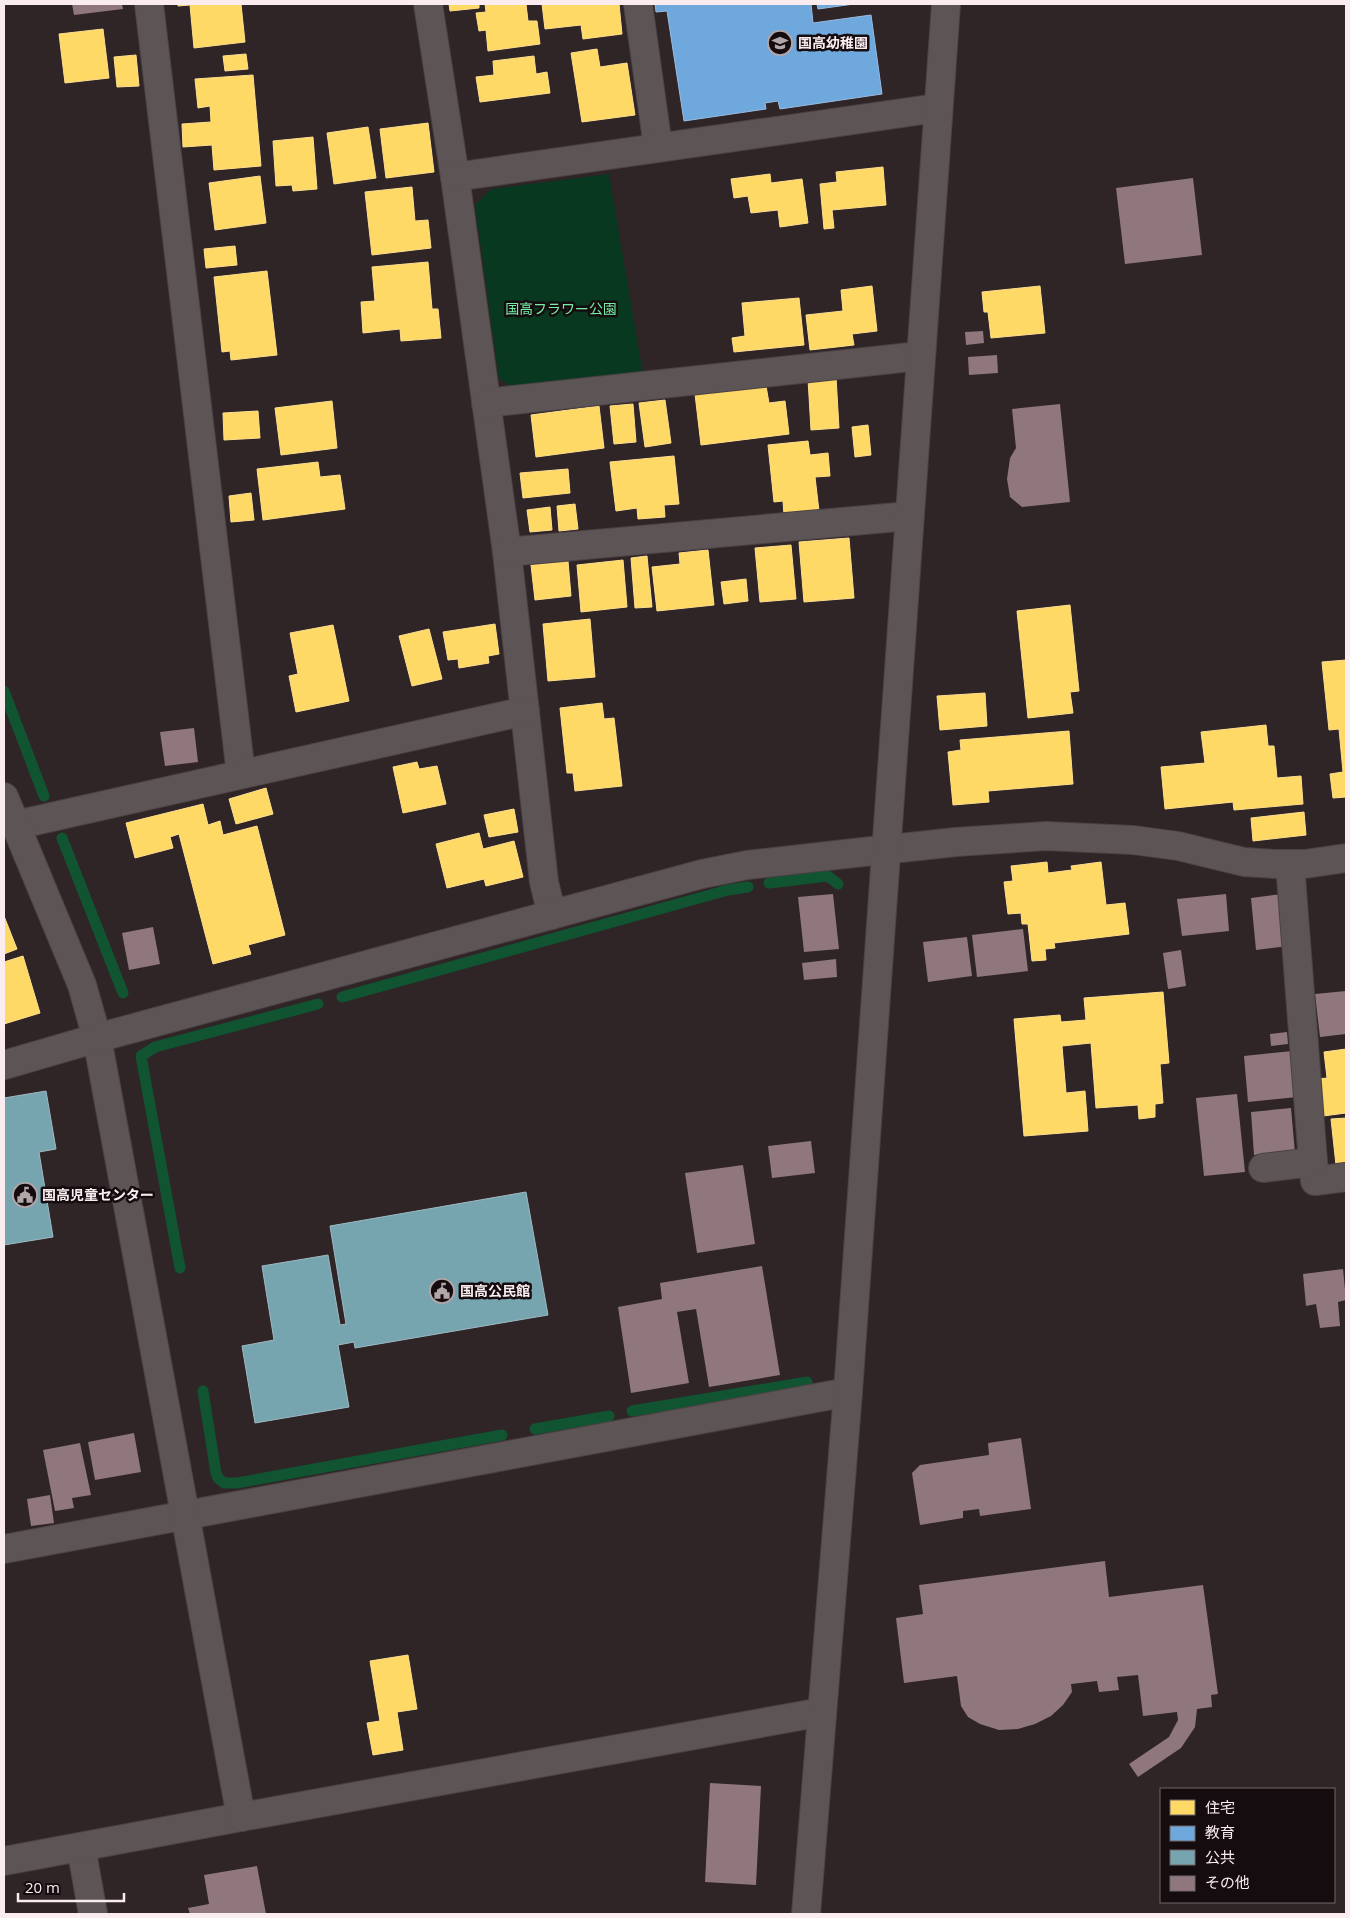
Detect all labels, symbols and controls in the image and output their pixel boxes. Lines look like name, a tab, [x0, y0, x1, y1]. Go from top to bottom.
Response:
school or university icon: 国高幼稚園	[767, 30, 793, 56]
place label: 国高幼稚園	[798, 33, 868, 52]
park label: 国高フラワー公園	[505, 299, 617, 318]
public building icon: 国高児童センター	[12, 1182, 38, 1208]
place label: 国高児童センター	[42, 1185, 154, 1204]
public building icon: 国高公民館	[429, 1278, 455, 1304]
place label: 国高公民館	[460, 1281, 530, 1300]
legend	[1160, 1788, 1335, 1903]
text: 住宅	[1205, 1797, 1235, 1817]
text: 教育	[1205, 1822, 1235, 1842]
text: 公共	[1205, 1847, 1235, 1867]
scale bar	[18, 1870, 124, 1902]
text: その他	[1205, 1872, 1250, 1892]
text: 20 m	[25, 1877, 60, 1897]

